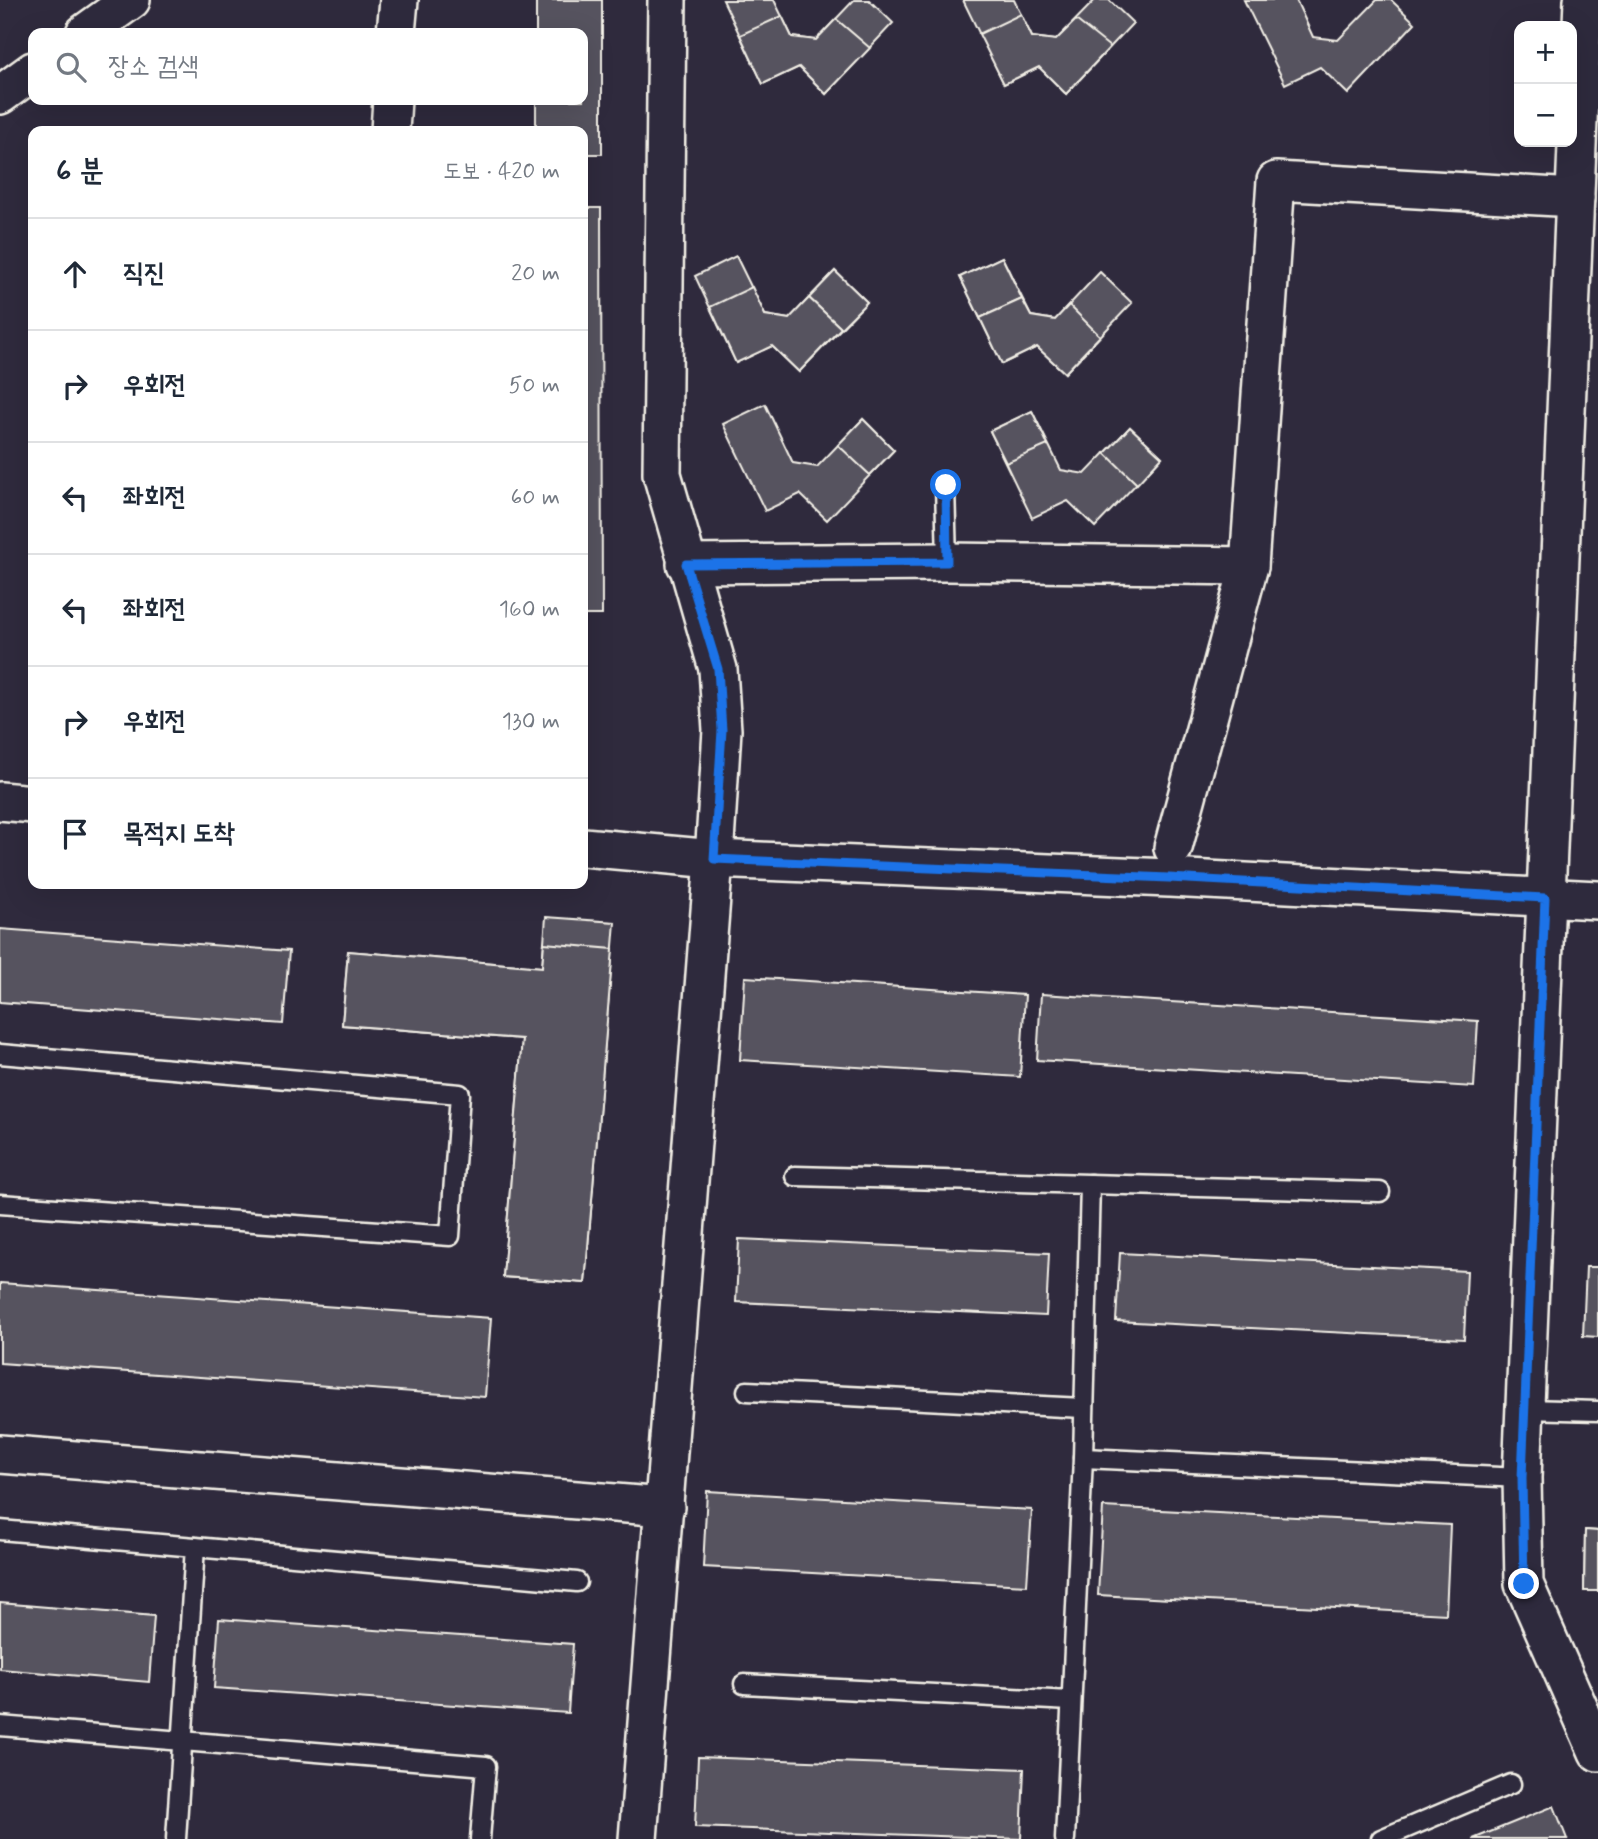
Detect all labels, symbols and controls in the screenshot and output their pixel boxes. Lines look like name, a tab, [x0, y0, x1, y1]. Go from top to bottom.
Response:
map controls	[1514, 21, 1577, 147]
button: +	[1514, 21, 1577, 84]
search box	[28, 28, 588, 105]
icon: search	[52, 48, 90, 86]
text: 장소 검색	[108, 50, 199, 84]
button: −	[1514, 84, 1577, 147]
text: 6 분	[56, 152, 104, 191]
text: 도보 · 420 m	[443, 157, 560, 187]
icon: ahead	[56, 255, 94, 293]
text: 직진	[123, 257, 165, 291]
text: 20 m	[511, 259, 560, 289]
icon: right	[56, 367, 94, 405]
text: 우회전	[123, 369, 186, 403]
text: 50 m	[509, 371, 560, 401]
route start	[930, 469, 961, 500]
icon: left	[56, 479, 94, 517]
text: 좌회전	[123, 481, 186, 515]
text: 60 m	[511, 483, 560, 513]
icon: left	[56, 591, 94, 629]
text: 좌회전	[123, 593, 186, 627]
text: 160 m	[499, 595, 560, 625]
icon: right	[56, 703, 94, 741]
text: 우회전	[123, 705, 186, 739]
text: 130 m	[502, 707, 560, 737]
icon: arrive	[56, 815, 94, 853]
text: 목적지 도착	[123, 817, 235, 851]
route end	[1508, 1568, 1539, 1599]

